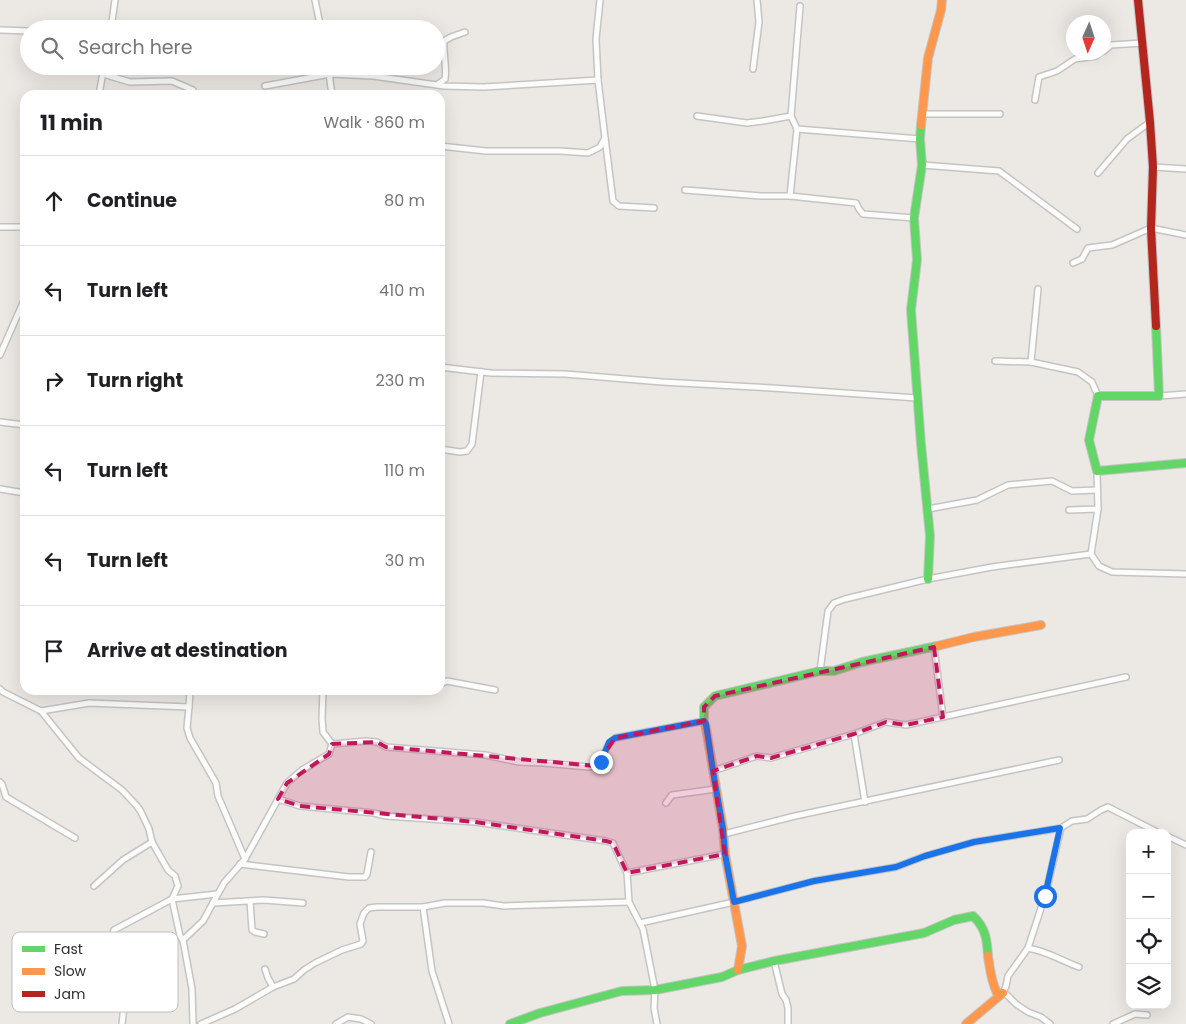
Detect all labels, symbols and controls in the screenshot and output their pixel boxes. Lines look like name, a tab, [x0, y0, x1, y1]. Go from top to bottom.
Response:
north arrow	[1066, 15, 1111, 60]
search box	[20, 20, 445, 75]
icon: search	[38, 34, 66, 62]
text: Search here	[78, 34, 192, 61]
text: 11 min	[40, 108, 103, 137]
text: Walk · 860 m	[323, 111, 425, 134]
icon: ahead	[40, 187, 68, 215]
text: Continue	[87, 187, 177, 214]
text: 80 m	[384, 189, 425, 212]
icon: left	[40, 277, 68, 305]
text: Turn left	[87, 277, 168, 304]
text: 410 m	[379, 279, 425, 302]
icon: right	[40, 367, 68, 395]
text: Turn right	[87, 367, 183, 394]
text: 230 m	[376, 369, 425, 392]
icon: left	[40, 457, 68, 485]
text: Turn left	[87, 457, 168, 484]
text: 110 m	[384, 459, 425, 482]
icon: left	[40, 547, 68, 575]
text: Turn left	[87, 547, 168, 574]
text: 30 m	[385, 549, 425, 572]
icon: arrive	[40, 637, 68, 665]
text: Arrive at destination	[87, 637, 288, 664]
route end	[590, 751, 613, 774]
map controls	[1126, 829, 1171, 1009]
button: +	[1126, 829, 1171, 874]
button: −	[1126, 874, 1171, 919]
route start	[1034, 885, 1057, 908]
button: locate	[1126, 919, 1171, 964]
legend	[12, 932, 178, 1012]
text: Fast	[54, 939, 83, 959]
text: Slow	[54, 961, 87, 981]
button: layers	[1126, 964, 1171, 1009]
text: Jam	[54, 984, 85, 1004]

